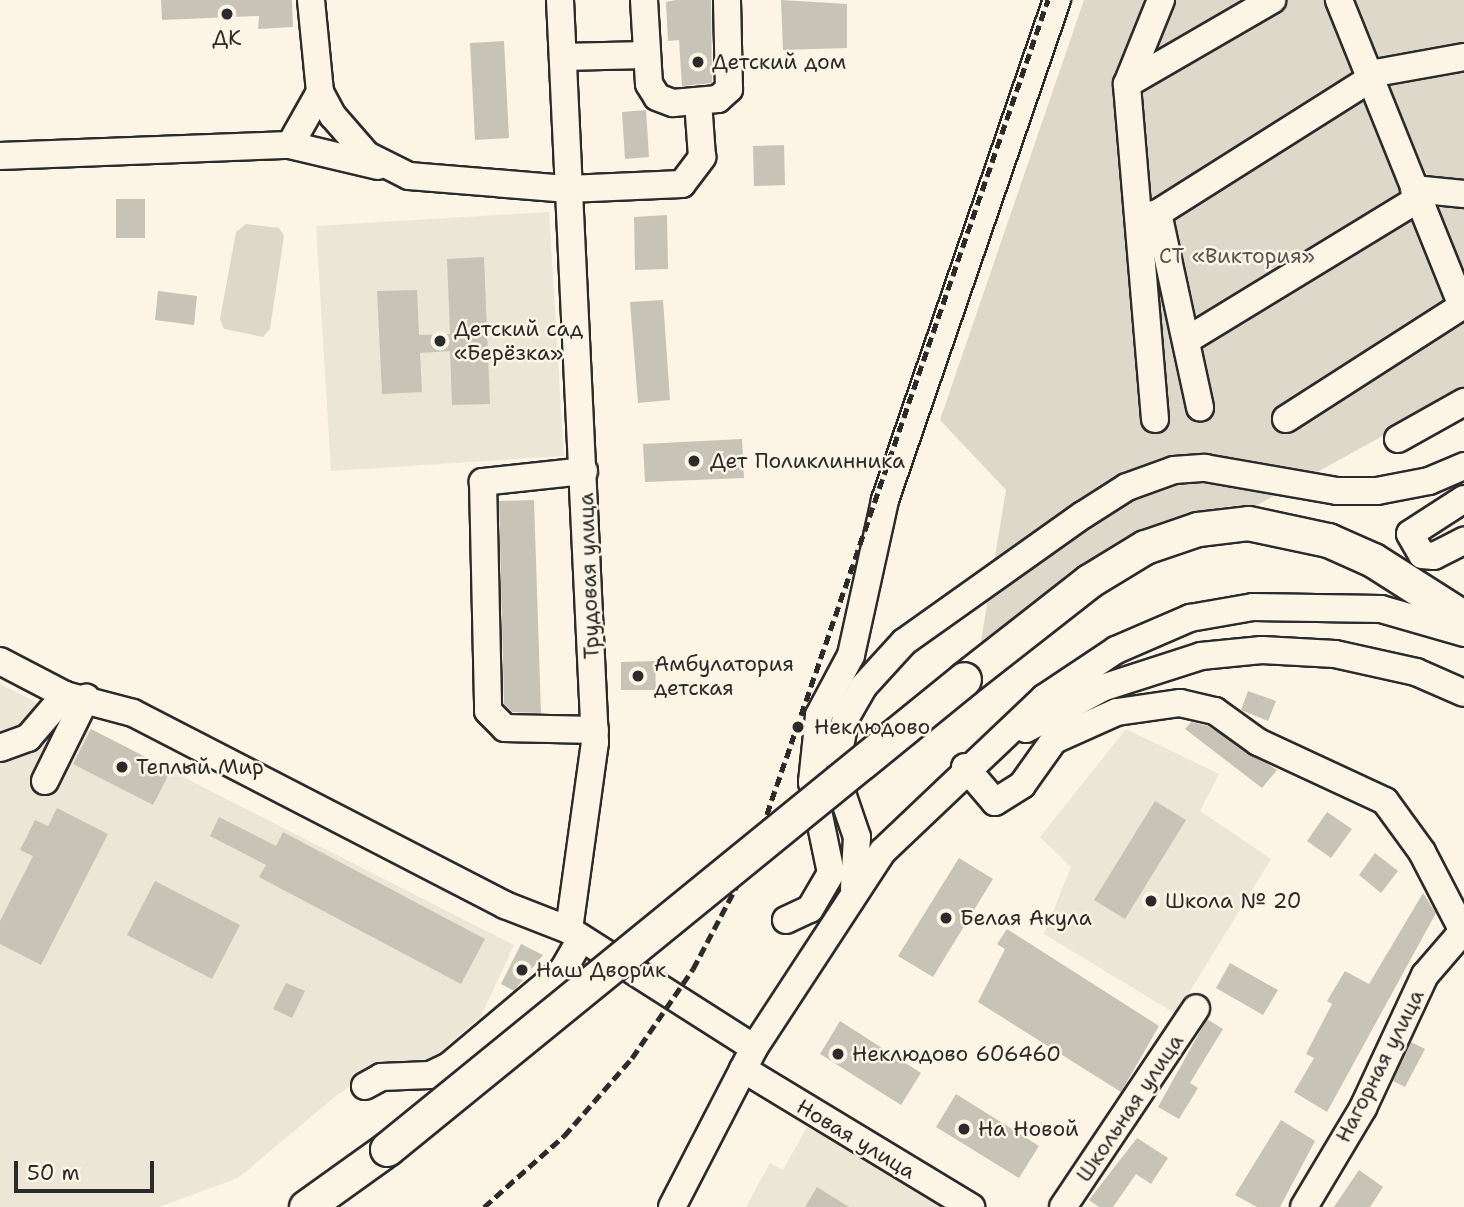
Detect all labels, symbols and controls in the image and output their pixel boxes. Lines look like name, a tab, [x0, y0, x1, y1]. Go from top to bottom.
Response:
marker: ДК	[219, 6, 235, 22]
place label: ДК	[212, 25, 242, 51]
place label: Детский дом	[712, 49, 846, 75]
marker: Детский дом	[690, 54, 706, 70]
park label: СТ «Виктория»	[1159, 243, 1315, 269]
place label: Детский сад «Берёзка»	[454, 316, 583, 366]
marker: Детский сад «Берёзка»	[432, 333, 448, 349]
place label: Дет Поликлинника	[710, 448, 905, 474]
marker: Дет Поликлинника	[684, 451, 704, 471]
street label: Трудовая улица	[574, 492, 604, 660]
place label: Амбулатория детская	[654, 651, 794, 701]
marker: Амбулатория детская	[628, 666, 648, 686]
place label: Неклюдово	[814, 714, 930, 740]
marker: Неклюдово	[788, 717, 808, 737]
place label: Теплый Мир	[136, 754, 264, 780]
marker: Теплый Мир	[114, 759, 130, 775]
place label: Школа № 20	[1165, 888, 1301, 914]
marker: Школа № 20	[1143, 893, 1159, 909]
place label: Белая Акула	[960, 905, 1092, 931]
marker: Белая Акула	[938, 910, 954, 926]
place label: Наш Дворик	[536, 957, 666, 983]
marker: Наш Дворик	[514, 962, 530, 978]
street label: Нагорная улица	[1331, 985, 1429, 1147]
street label: Школьная улица	[1071, 1029, 1189, 1187]
place label: Неклюдово 606460	[852, 1041, 1061, 1067]
marker: Неклюдово 606460	[830, 1046, 846, 1062]
street label: Новая улица	[792, 1094, 920, 1184]
place label: На Новой	[978, 1116, 1079, 1142]
marker: На Новой	[956, 1121, 972, 1137]
scale bar	[18, 1148, 158, 1192]
text: 50 m	[27, 1159, 80, 1187]

